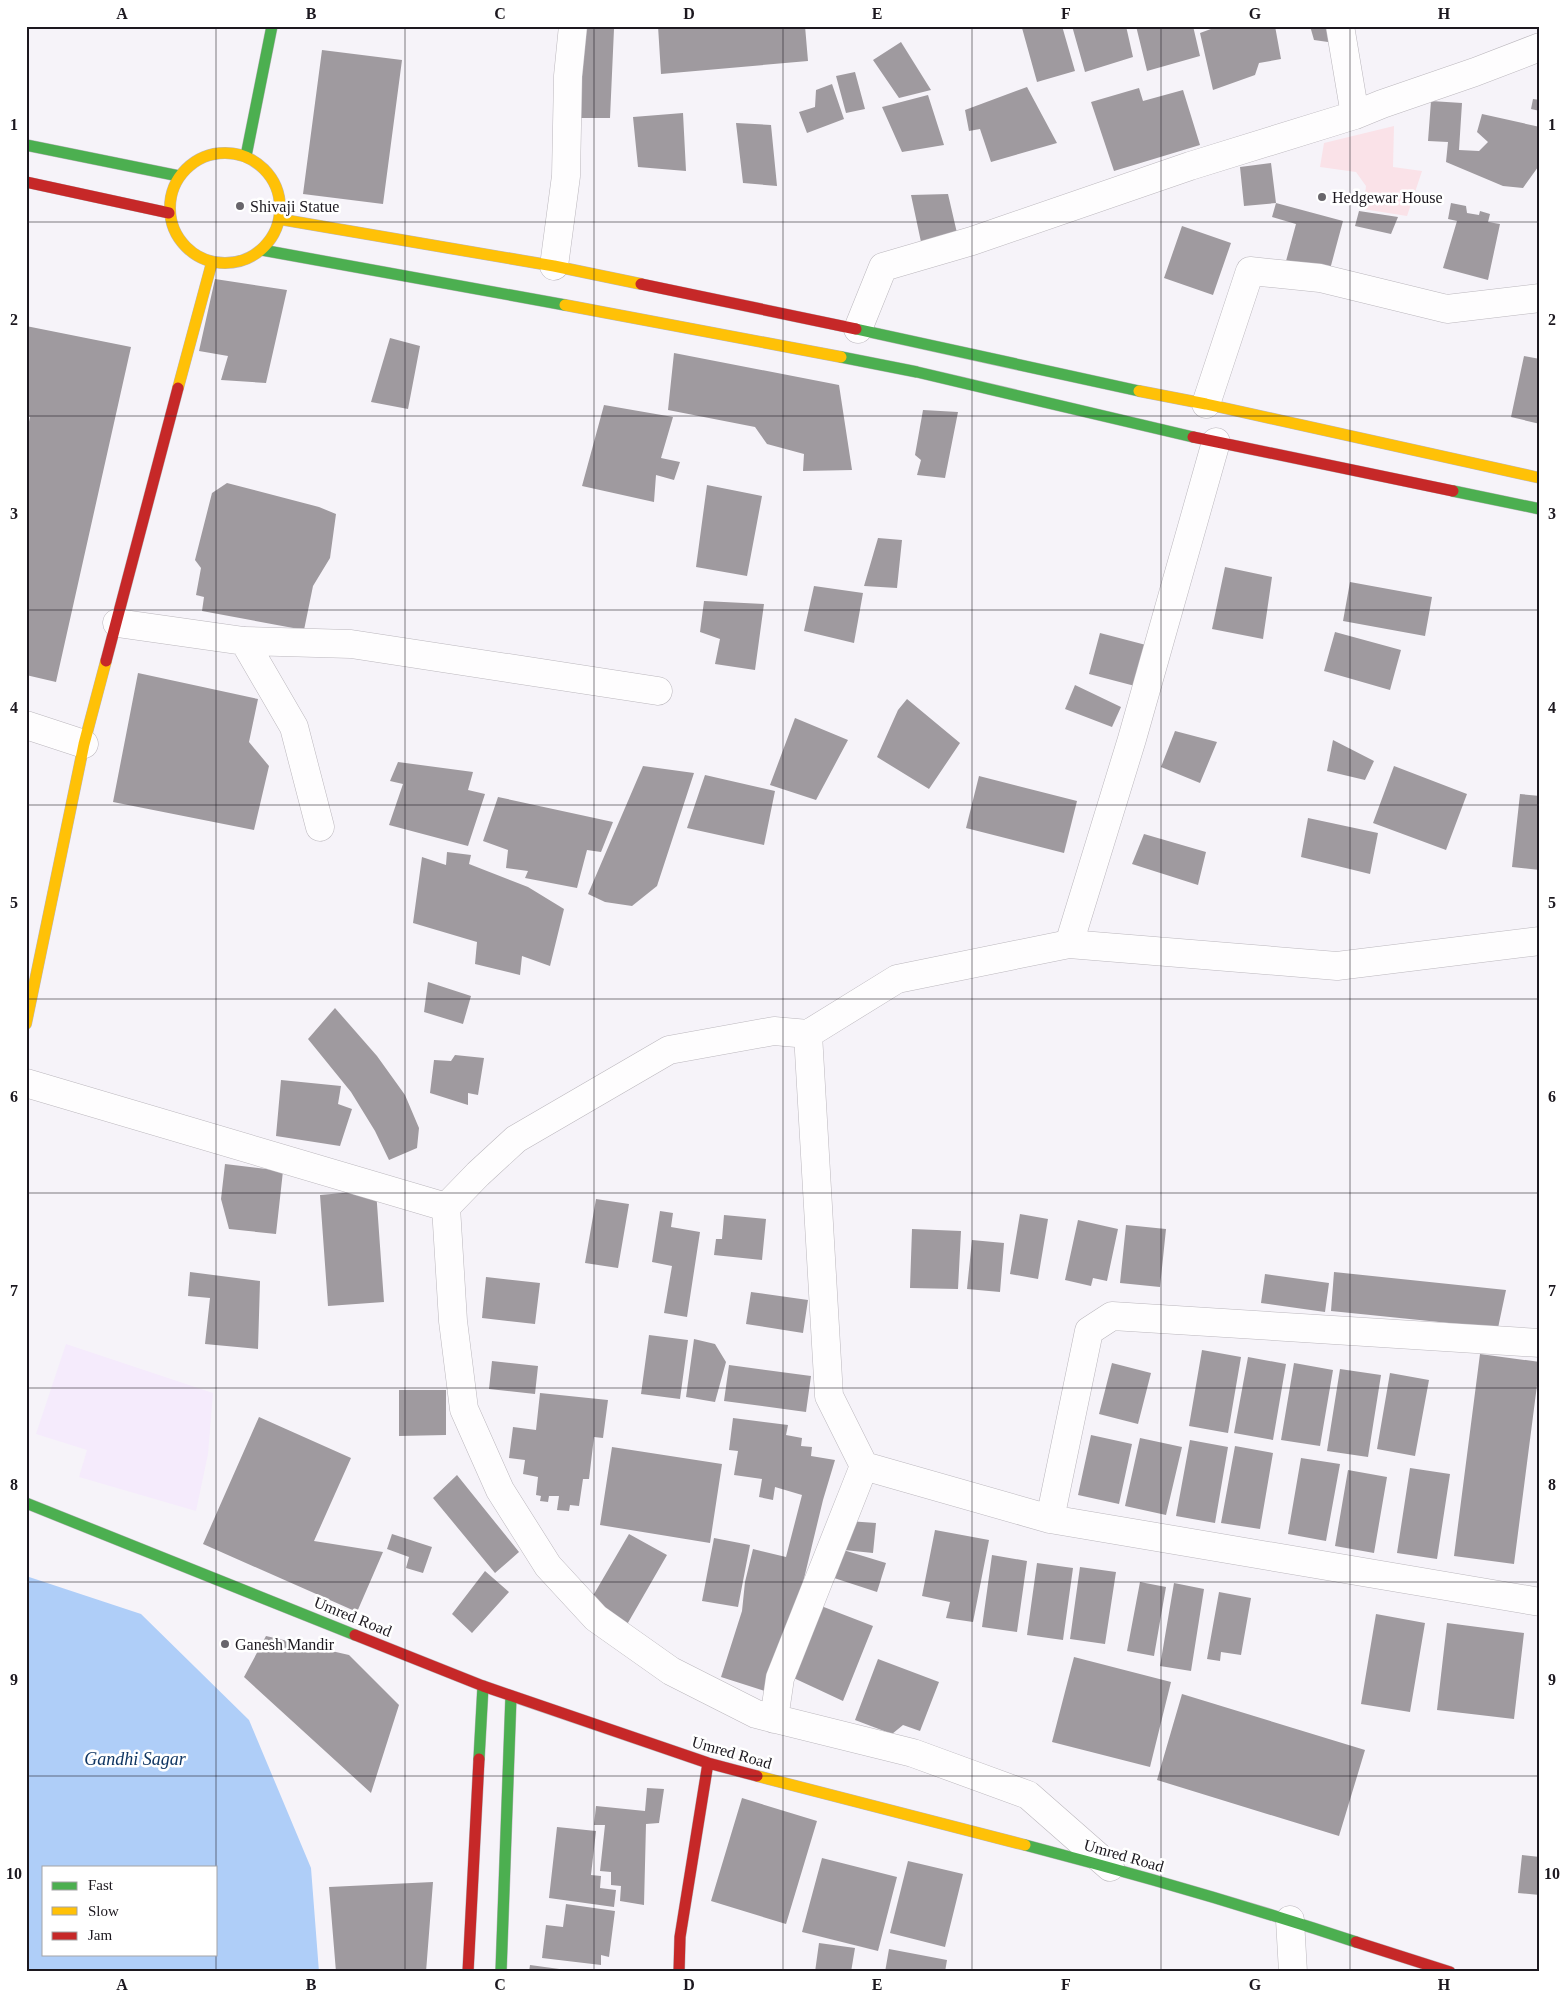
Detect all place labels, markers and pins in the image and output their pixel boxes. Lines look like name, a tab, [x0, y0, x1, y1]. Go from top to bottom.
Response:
place label: Hedgewar House	[1332, 189, 1443, 207]
marker: Hedgewar House	[1316, 191, 1328, 203]
place label: Shivaji Statue	[250, 198, 339, 216]
marker: Shivaji Statue	[234, 200, 246, 212]
place label: Ganesh Mandir	[235, 1636, 335, 1653]
marker: Ganesh Mandir	[219, 1638, 231, 1650]

